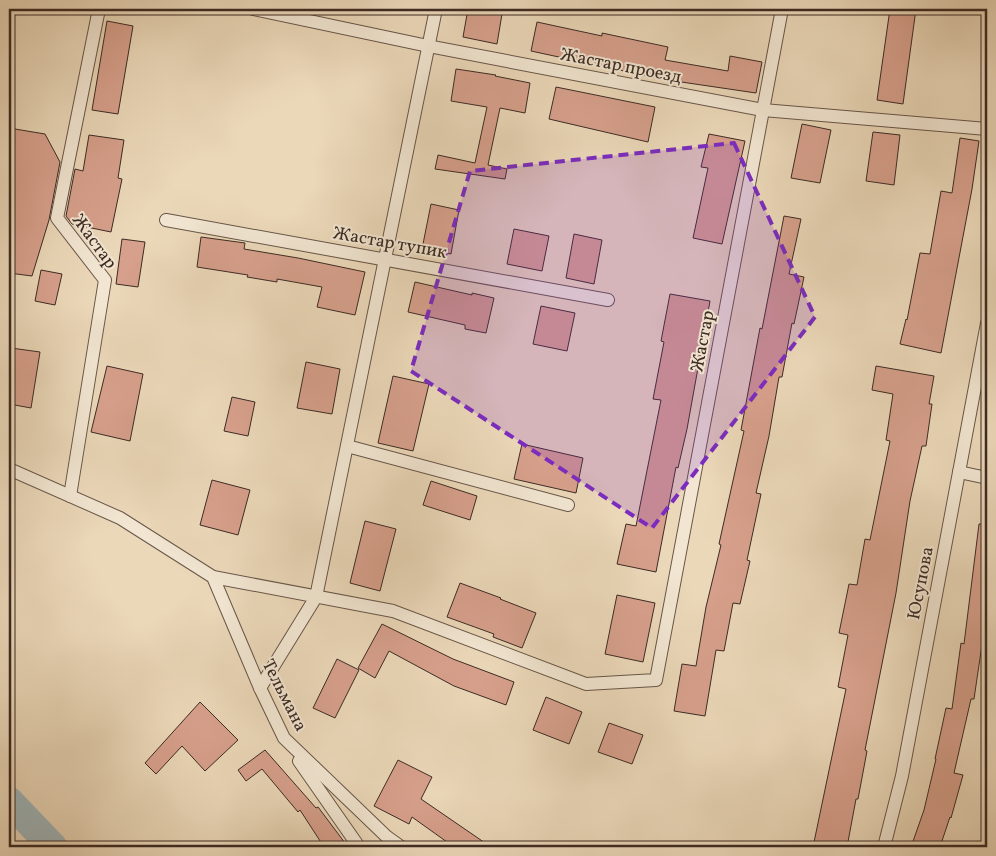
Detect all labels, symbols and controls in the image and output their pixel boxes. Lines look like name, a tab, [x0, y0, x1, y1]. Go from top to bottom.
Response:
street label: Жастар проезд	[558, 42, 683, 90]
street label: Жастар	[65, 209, 122, 274]
street label: Жастар тупик	[331, 221, 449, 266]
street label: Жастар	[685, 308, 722, 374]
street label: Юсупова	[902, 544, 941, 622]
street label: Тельмана	[255, 655, 313, 736]

